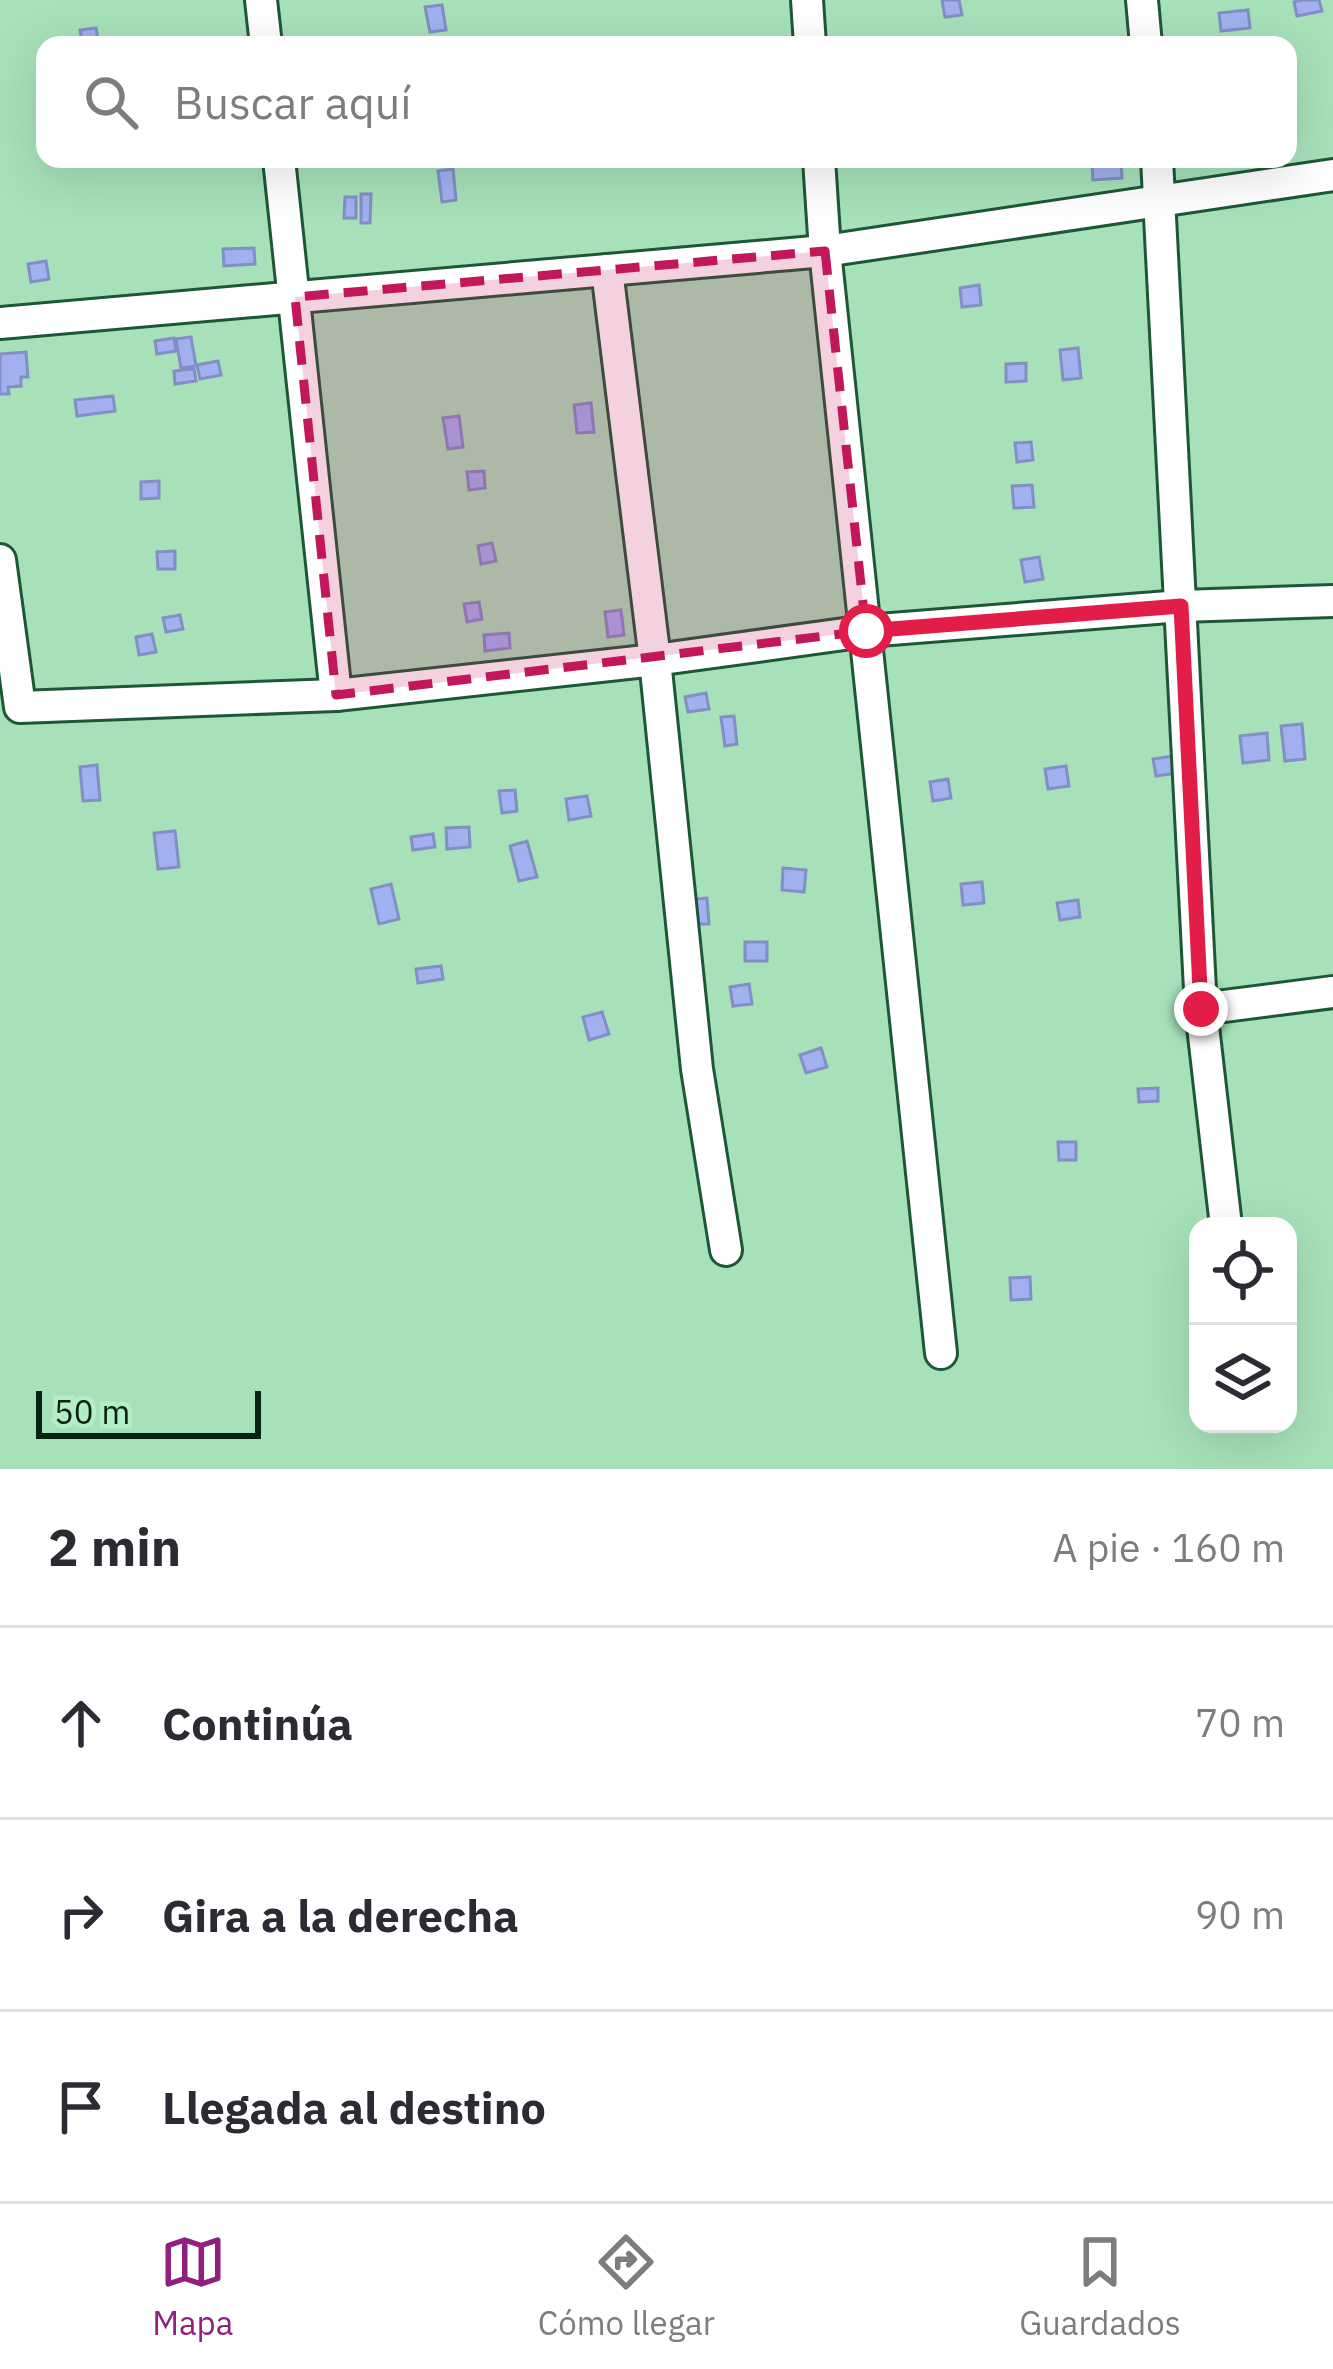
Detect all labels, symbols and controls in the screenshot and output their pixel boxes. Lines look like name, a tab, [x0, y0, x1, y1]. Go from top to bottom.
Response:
search box	[36, 36, 1297, 168]
icon: search	[78, 69, 144, 135]
text: Buscar aquí	[174, 73, 412, 131]
route start	[839, 604, 893, 658]
route end	[1174, 982, 1228, 1036]
map controls	[1189, 1217, 1297, 1433]
button: locate	[1189, 1217, 1297, 1325]
button: layers	[1189, 1325, 1297, 1433]
scale bar	[36, 1385, 261, 1438]
text: 50 m	[54, 1390, 130, 1433]
text: 2 min	[48, 1514, 181, 1580]
text: A pie · 160 m	[1052, 1522, 1285, 1573]
icon: ahead	[48, 1690, 114, 1756]
text: Continúa	[162, 1694, 353, 1752]
text: 70 m	[1195, 1697, 1285, 1748]
icon: right	[48, 1882, 114, 1948]
text: Gira a la derecha	[162, 1886, 519, 1944]
text: 90 m	[1195, 1889, 1285, 1940]
icon: arrive	[48, 2074, 114, 2140]
text: Llegada al destino	[162, 2078, 546, 2136]
tab: Mapa	[152, 2229, 233, 2344]
tab: Cómo llegar	[538, 2229, 715, 2344]
tab: Guardados	[1019, 2229, 1181, 2344]

